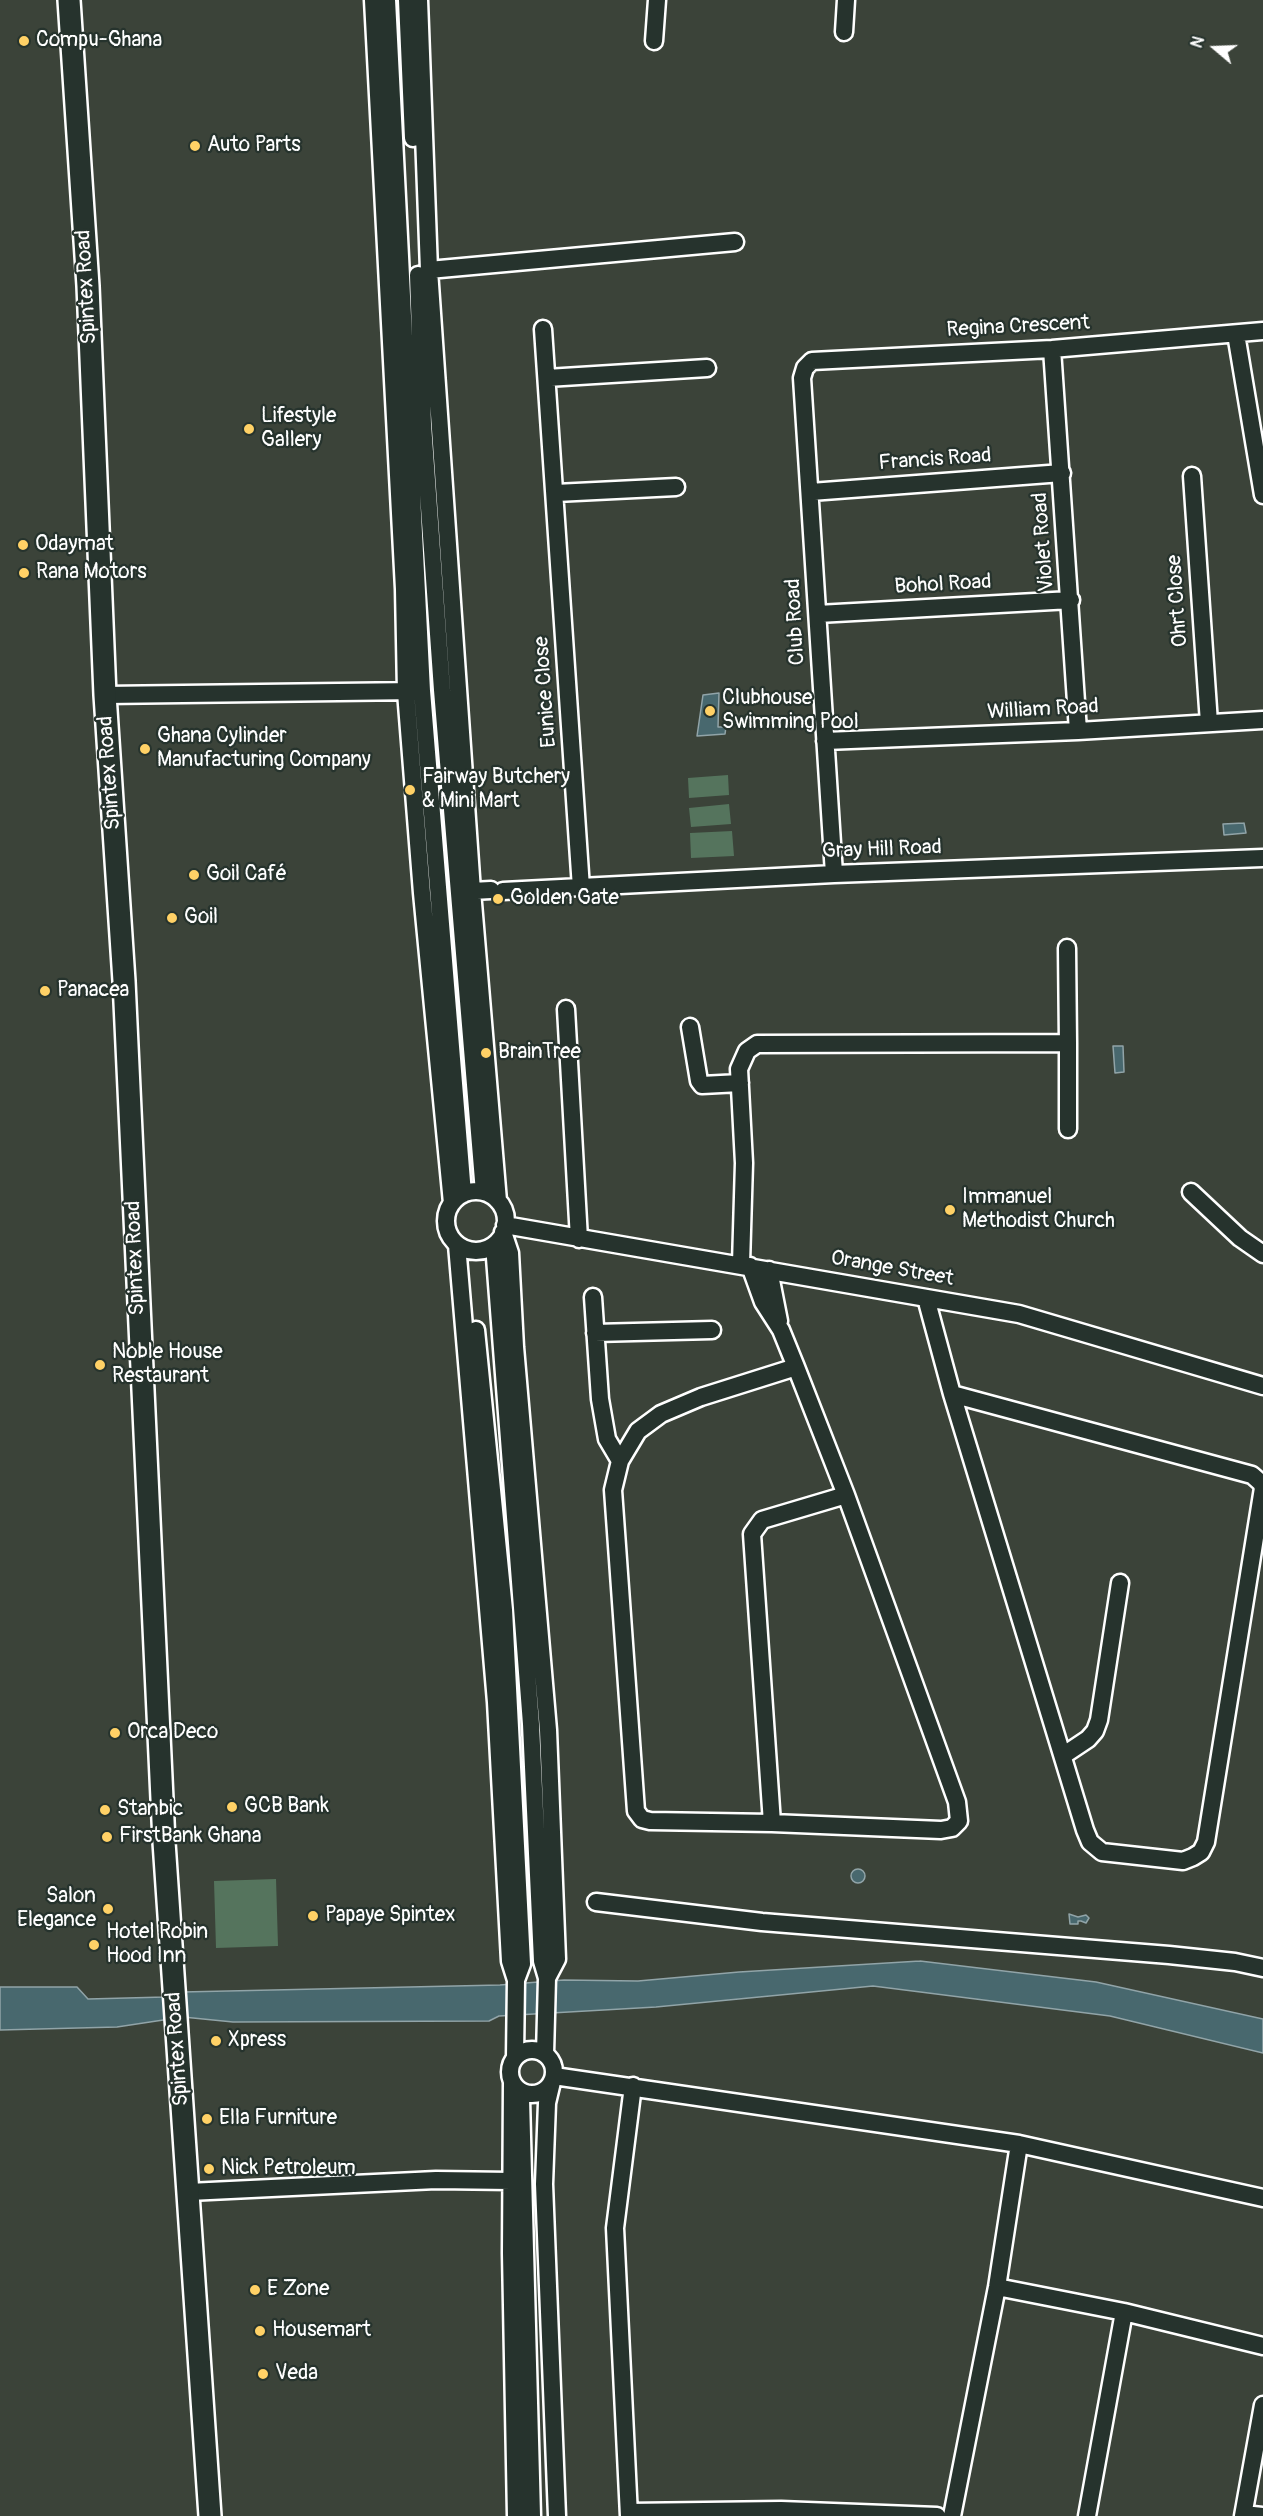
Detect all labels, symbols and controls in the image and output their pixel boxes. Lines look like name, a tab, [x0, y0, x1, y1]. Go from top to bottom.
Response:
north arrow	[1185, 18, 1245, 78]
place label: Compu-Ghana	[36, 28, 162, 54]
marker: Compu-Ghana	[17, 34, 31, 48]
text: N	[1187, 34, 1209, 51]
place label: Auto Parts	[207, 133, 301, 159]
marker: Auto Parts	[188, 139, 202, 153]
street label: Spintex Road	[71, 229, 103, 345]
street label: Regina Crescent	[946, 311, 1090, 343]
place label: Lifestyle Gallery	[261, 404, 336, 454]
marker: Lifestyle Gallery	[242, 422, 256, 436]
street label: Francis Road	[878, 443, 992, 477]
street label: Violet Road	[1028, 492, 1060, 592]
place label: Odaymat	[35, 532, 114, 558]
marker: Odaymat	[16, 538, 30, 552]
street label: Ohrt Close	[1162, 554, 1194, 648]
place label: Rana Motors	[36, 560, 147, 586]
marker: Rana Motors	[17, 566, 31, 580]
street label: Bohol Road	[894, 570, 992, 600]
street label: Club Road	[781, 578, 811, 666]
street label: Eunice Close	[530, 635, 562, 749]
place label: Clubhouse Swimming Pool	[722, 686, 859, 736]
street label: William Road	[986, 694, 1100, 726]
marker: Clubhouse Swimming Pool	[703, 704, 717, 718]
street label: Spintex Road	[93, 715, 127, 831]
place label: Ghana Cylinder Manufacturing Company	[157, 724, 371, 774]
marker: Ghana Cylinder Manufacturing Company	[138, 742, 152, 756]
place label: Fairway Butchery & Mini Mart	[422, 765, 570, 815]
marker: Fairway Butchery & Mini Mart	[403, 783, 417, 797]
street label: Gray Hill Road	[822, 835, 942, 865]
place label: Goil Café	[206, 862, 287, 888]
marker: Goil Café	[187, 868, 201, 882]
place label: Golden Gate	[510, 886, 619, 912]
marker: Golden Gate	[491, 892, 505, 906]
place label: Goil	[184, 905, 218, 931]
marker: Goil	[165, 911, 179, 925]
place label: Panacea	[57, 978, 129, 1004]
marker: Panacea	[38, 984, 52, 998]
place label: BrainTree	[498, 1040, 581, 1066]
marker: BrainTree	[479, 1046, 493, 1060]
place label: Immanuel Methodist Church	[962, 1185, 1115, 1235]
street label: Spintex Road	[121, 1200, 151, 1316]
marker: Immanuel Methodist Church	[943, 1203, 957, 1217]
street label: Orange Street	[829, 1246, 955, 1292]
place label: Noble House Restaurant	[112, 1340, 223, 1390]
marker: Noble House Restaurant	[93, 1358, 107, 1372]
place label: Orca Deco	[127, 1720, 218, 1746]
marker: Orca Deco	[108, 1726, 122, 1740]
place label: GCB Bank	[244, 1794, 329, 1820]
place label: Stanbic	[117, 1797, 183, 1823]
marker: GCB Bank	[225, 1800, 239, 1814]
marker: Stanbic	[98, 1803, 112, 1817]
place label: FirstBank Ghana	[119, 1824, 262, 1850]
marker: FirstBank Ghana	[100, 1830, 114, 1844]
place label: Salon Elegance	[17, 1884, 96, 1934]
marker: Salon Elegance	[101, 1902, 115, 1916]
place label: Papaye Spintex	[325, 1903, 456, 1929]
marker: Papaye Spintex	[306, 1909, 320, 1923]
place label: Hotel Robin Hood Inn	[106, 1920, 208, 1970]
marker: Hotel Robin Hood Inn	[87, 1938, 101, 1952]
street label: Spintex Road	[161, 1991, 195, 2107]
place label: Xpress	[228, 2028, 286, 2054]
marker: Xpress	[209, 2034, 223, 2048]
place label: Ella Furniture	[219, 2106, 337, 2132]
marker: Ella Furniture	[200, 2112, 214, 2126]
place label: Nick Petroleum	[221, 2156, 356, 2182]
marker: Nick Petroleum	[202, 2162, 216, 2176]
place label: E Zone	[267, 2277, 329, 2303]
marker: E Zone	[248, 2283, 262, 2297]
place label: Housemart	[272, 2318, 371, 2344]
marker: Housemart	[253, 2324, 267, 2338]
place label: Veda	[275, 2361, 318, 2387]
marker: Veda	[256, 2367, 270, 2381]

